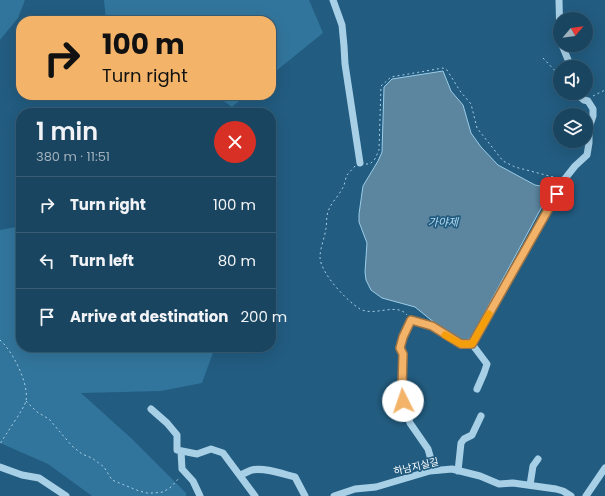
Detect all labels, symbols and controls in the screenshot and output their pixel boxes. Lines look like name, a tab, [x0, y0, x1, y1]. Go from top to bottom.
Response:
north arrow	[553, 12, 593, 52]
map controls	[553, 12, 593, 148]
text: 100 m	[102, 25, 185, 64]
icon: right	[36, 32, 88, 84]
button: sound	[553, 60, 593, 100]
text: Turn right	[102, 63, 188, 88]
button: layers	[553, 108, 593, 148]
text: 1 min	[36, 115, 98, 148]
button: close	[214, 121, 256, 163]
text: 380 m · 11:51	[36, 147, 110, 166]
pin	[540, 177, 574, 211]
icon: arrive	[546, 183, 568, 205]
icon: right	[36, 194, 58, 216]
text: Turn right	[70, 194, 146, 215]
text: 100 m	[213, 194, 256, 215]
water label: 가야제	[428, 214, 460, 230]
icon: left	[36, 250, 58, 272]
text: Turn left	[70, 250, 134, 271]
text: 80 m	[218, 250, 256, 271]
icon: arrive	[36, 306, 58, 328]
text: Arrive at destination	[70, 306, 228, 327]
text: 200 m	[240, 306, 287, 327]
position arrow	[382, 380, 424, 422]
street label: 하남지실길	[392, 454, 440, 479]

